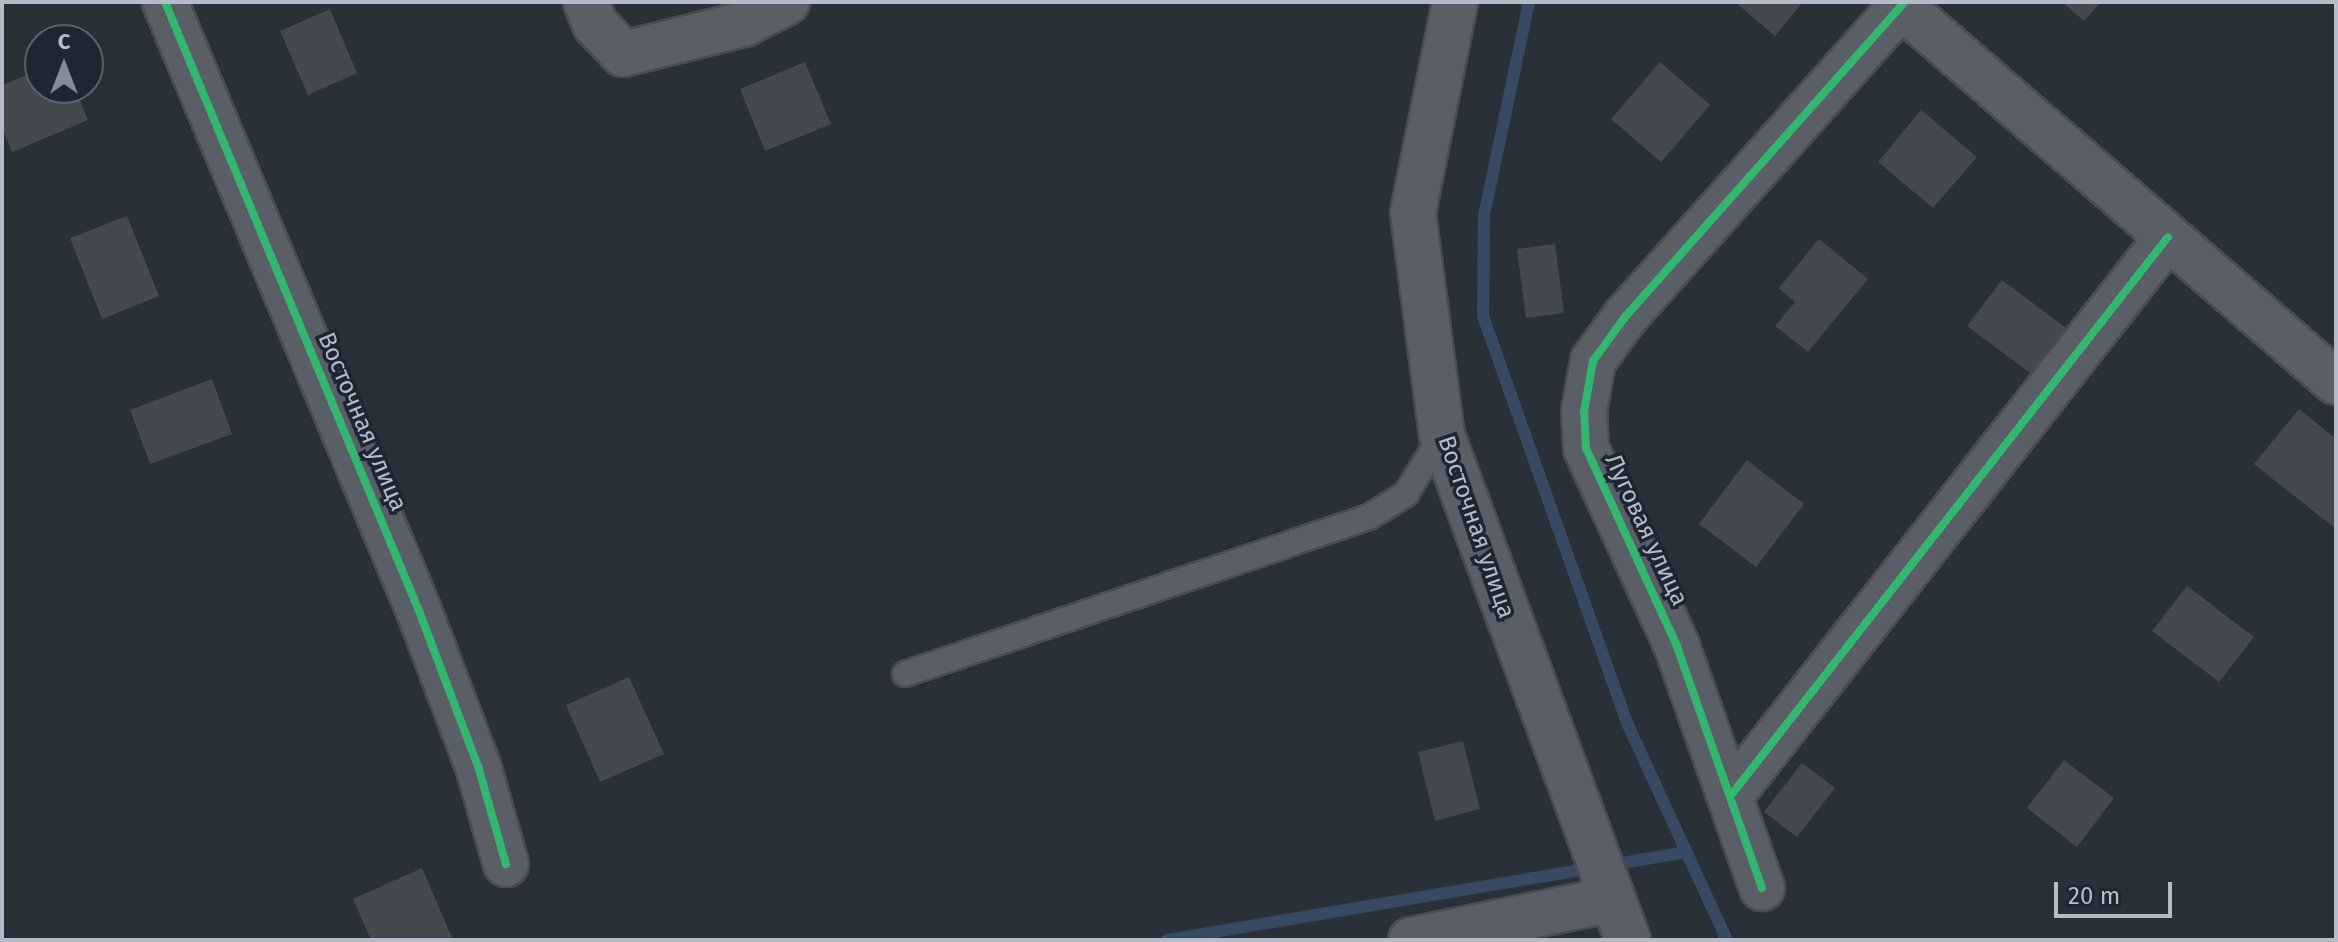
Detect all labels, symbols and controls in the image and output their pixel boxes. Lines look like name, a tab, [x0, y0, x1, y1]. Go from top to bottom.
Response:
north arrow	[24, 24, 104, 104]
text: С	[58, 28, 70, 55]
street label: Восточная улица	[311, 328, 413, 516]
street label: Восточная улица	[1431, 432, 1521, 622]
street label: Луговая улица	[1598, 450, 1694, 610]
scale bar	[2058, 866, 2176, 916]
text: 20 m	[2068, 882, 2120, 910]

